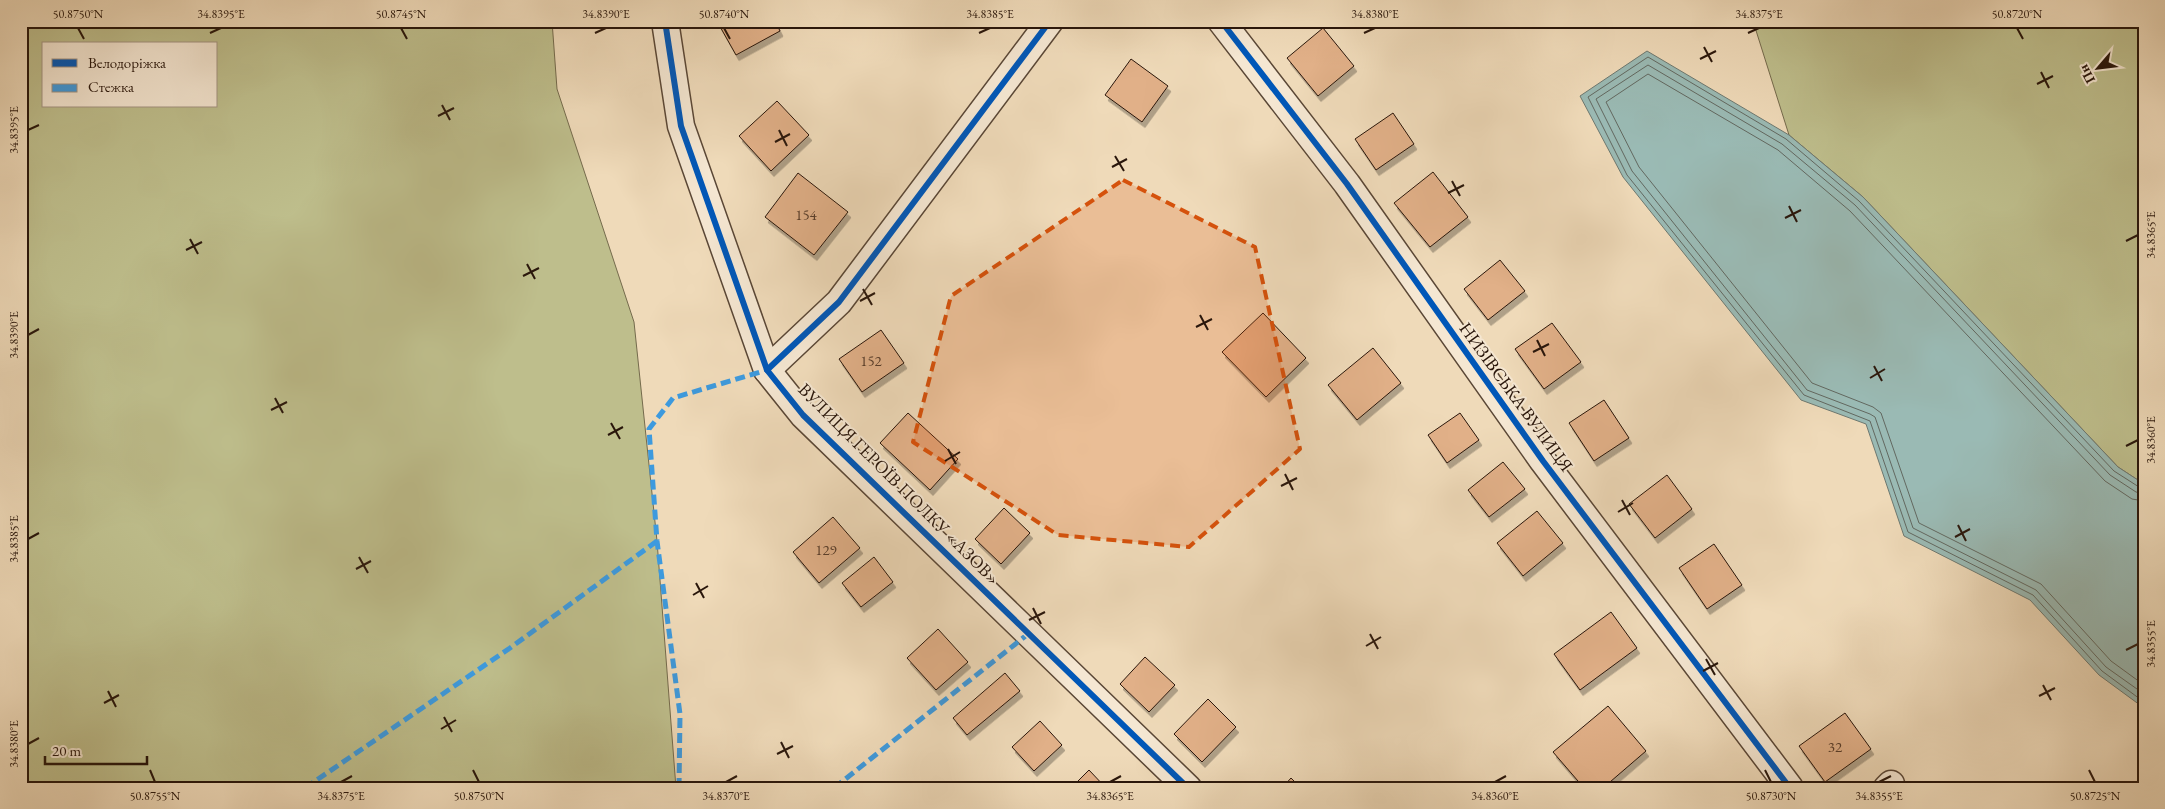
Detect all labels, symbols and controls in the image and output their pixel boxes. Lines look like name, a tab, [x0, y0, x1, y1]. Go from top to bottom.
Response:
text: 50.8750°N	[53, 6, 104, 22]
text: 34.8395°E	[197, 6, 245, 22]
text: 50.8745°N	[376, 6, 427, 22]
text: 34.8390°E	[582, 6, 630, 22]
text: 50.8740°N	[699, 6, 750, 22]
text: 34.8385°E	[966, 6, 1014, 22]
text: 34.8380°E	[1351, 6, 1399, 22]
text: 34.8375°E	[1735, 6, 1783, 22]
text: 50.8720°N	[1992, 6, 2043, 22]
legend	[42, 42, 218, 108]
north arrow	[2072, 42, 2122, 92]
text: Велодоріжка	[88, 53, 166, 72]
text: Пн	[2074, 61, 2099, 87]
text: Стежка	[88, 77, 134, 96]
text: 34.8395°E	[6, 106, 22, 154]
house number: 154	[795, 205, 818, 224]
text: 34.8365°E	[2143, 211, 2159, 259]
text: 34.8390°E	[6, 311, 22, 359]
street label: НИЗІВСЬКА ВУЛИЦЯ	[1454, 317, 1578, 476]
house number: 152	[860, 351, 883, 370]
street label: ВУЛИЦЯ ГЕРОЇВ ПОЛКУ «АЗОВ»	[794, 378, 1005, 589]
text: 34.8360°E	[2143, 416, 2159, 464]
text: 34.8385°E	[6, 515, 22, 563]
house number: 129	[815, 540, 837, 559]
text: 34.8355°E	[2143, 620, 2159, 668]
text: 34.8380°E	[6, 720, 22, 768]
scale bar	[45, 734, 148, 766]
house number: 32	[1828, 737, 1843, 756]
text: 20 m	[52, 741, 81, 760]
text: 50.8755°N	[130, 788, 181, 804]
text: 34.8375°E	[317, 788, 365, 804]
text: 50.8750°N	[454, 788, 505, 804]
text: 34.8370°E	[702, 788, 750, 804]
text: 34.8365°E	[1086, 788, 1134, 804]
text: 34.8360°E	[1471, 788, 1519, 804]
text: 50.8730°N	[1746, 788, 1797, 804]
text: 34.8355°E	[1855, 788, 1903, 804]
text: 50.8725°N	[2070, 788, 2121, 804]

